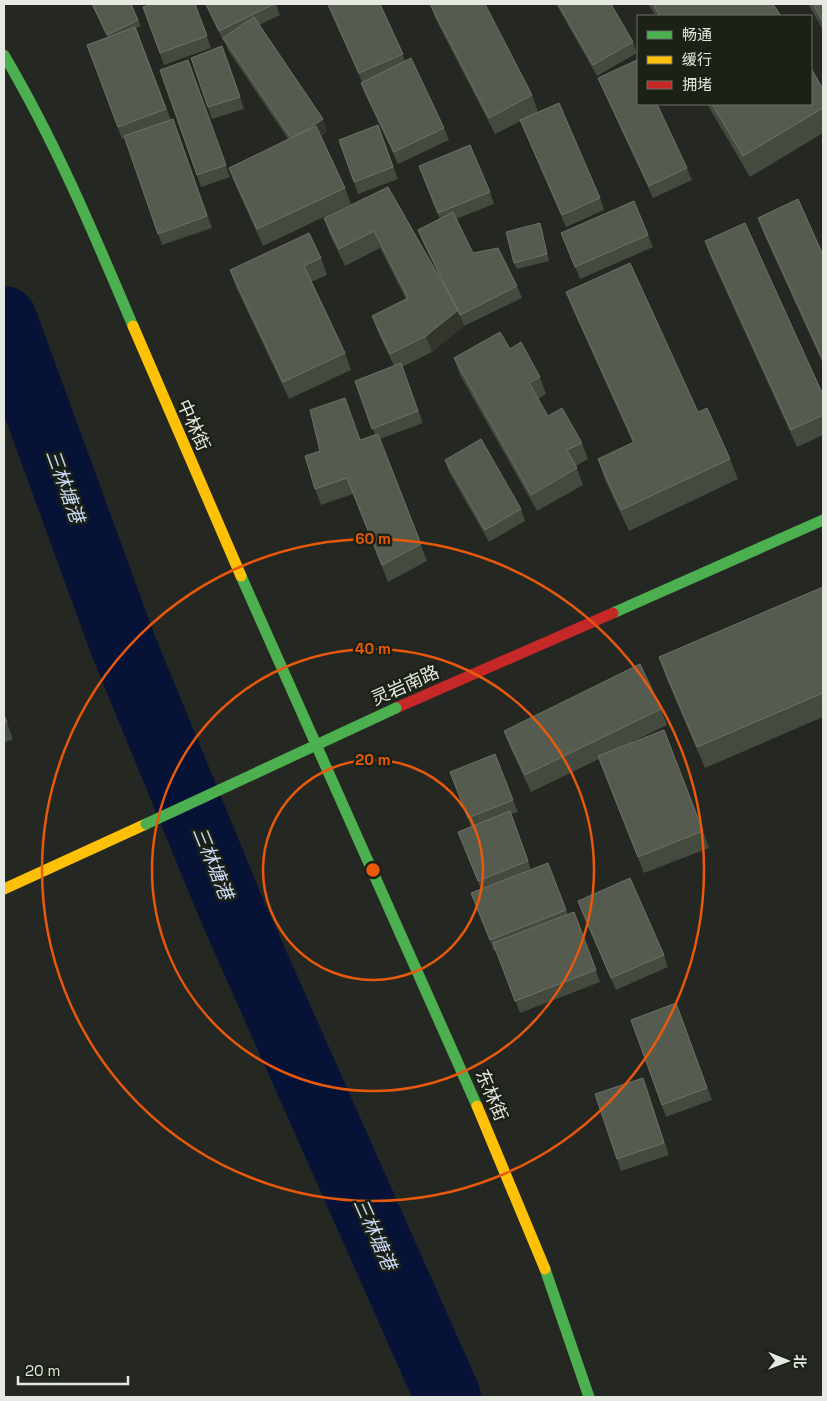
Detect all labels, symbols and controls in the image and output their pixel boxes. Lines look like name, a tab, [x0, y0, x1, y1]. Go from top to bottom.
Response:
legend	[637, 15, 812, 105]
text: 畅通	[682, 25, 712, 44]
text: 缓行	[682, 50, 712, 69]
text: 拥堵	[682, 75, 712, 94]
street label: 中林街	[173, 396, 215, 454]
water label: 三林塘港	[40, 446, 91, 529]
text: 60 m	[355, 529, 391, 548]
text: 40 m	[355, 639, 391, 658]
street label: 灵岩南路	[367, 660, 443, 710]
text: 20 m	[355, 750, 391, 769]
water label: 三林塘港	[187, 823, 240, 906]
centre of rings	[364, 861, 382, 879]
street label: 东林街	[471, 1066, 513, 1124]
water label: 三林塘港	[348, 1194, 403, 1277]
north arrow	[762, 1336, 812, 1386]
scale bar	[18, 1354, 128, 1386]
text: 北	[791, 1354, 809, 1368]
text: 20 m	[25, 1361, 60, 1380]

